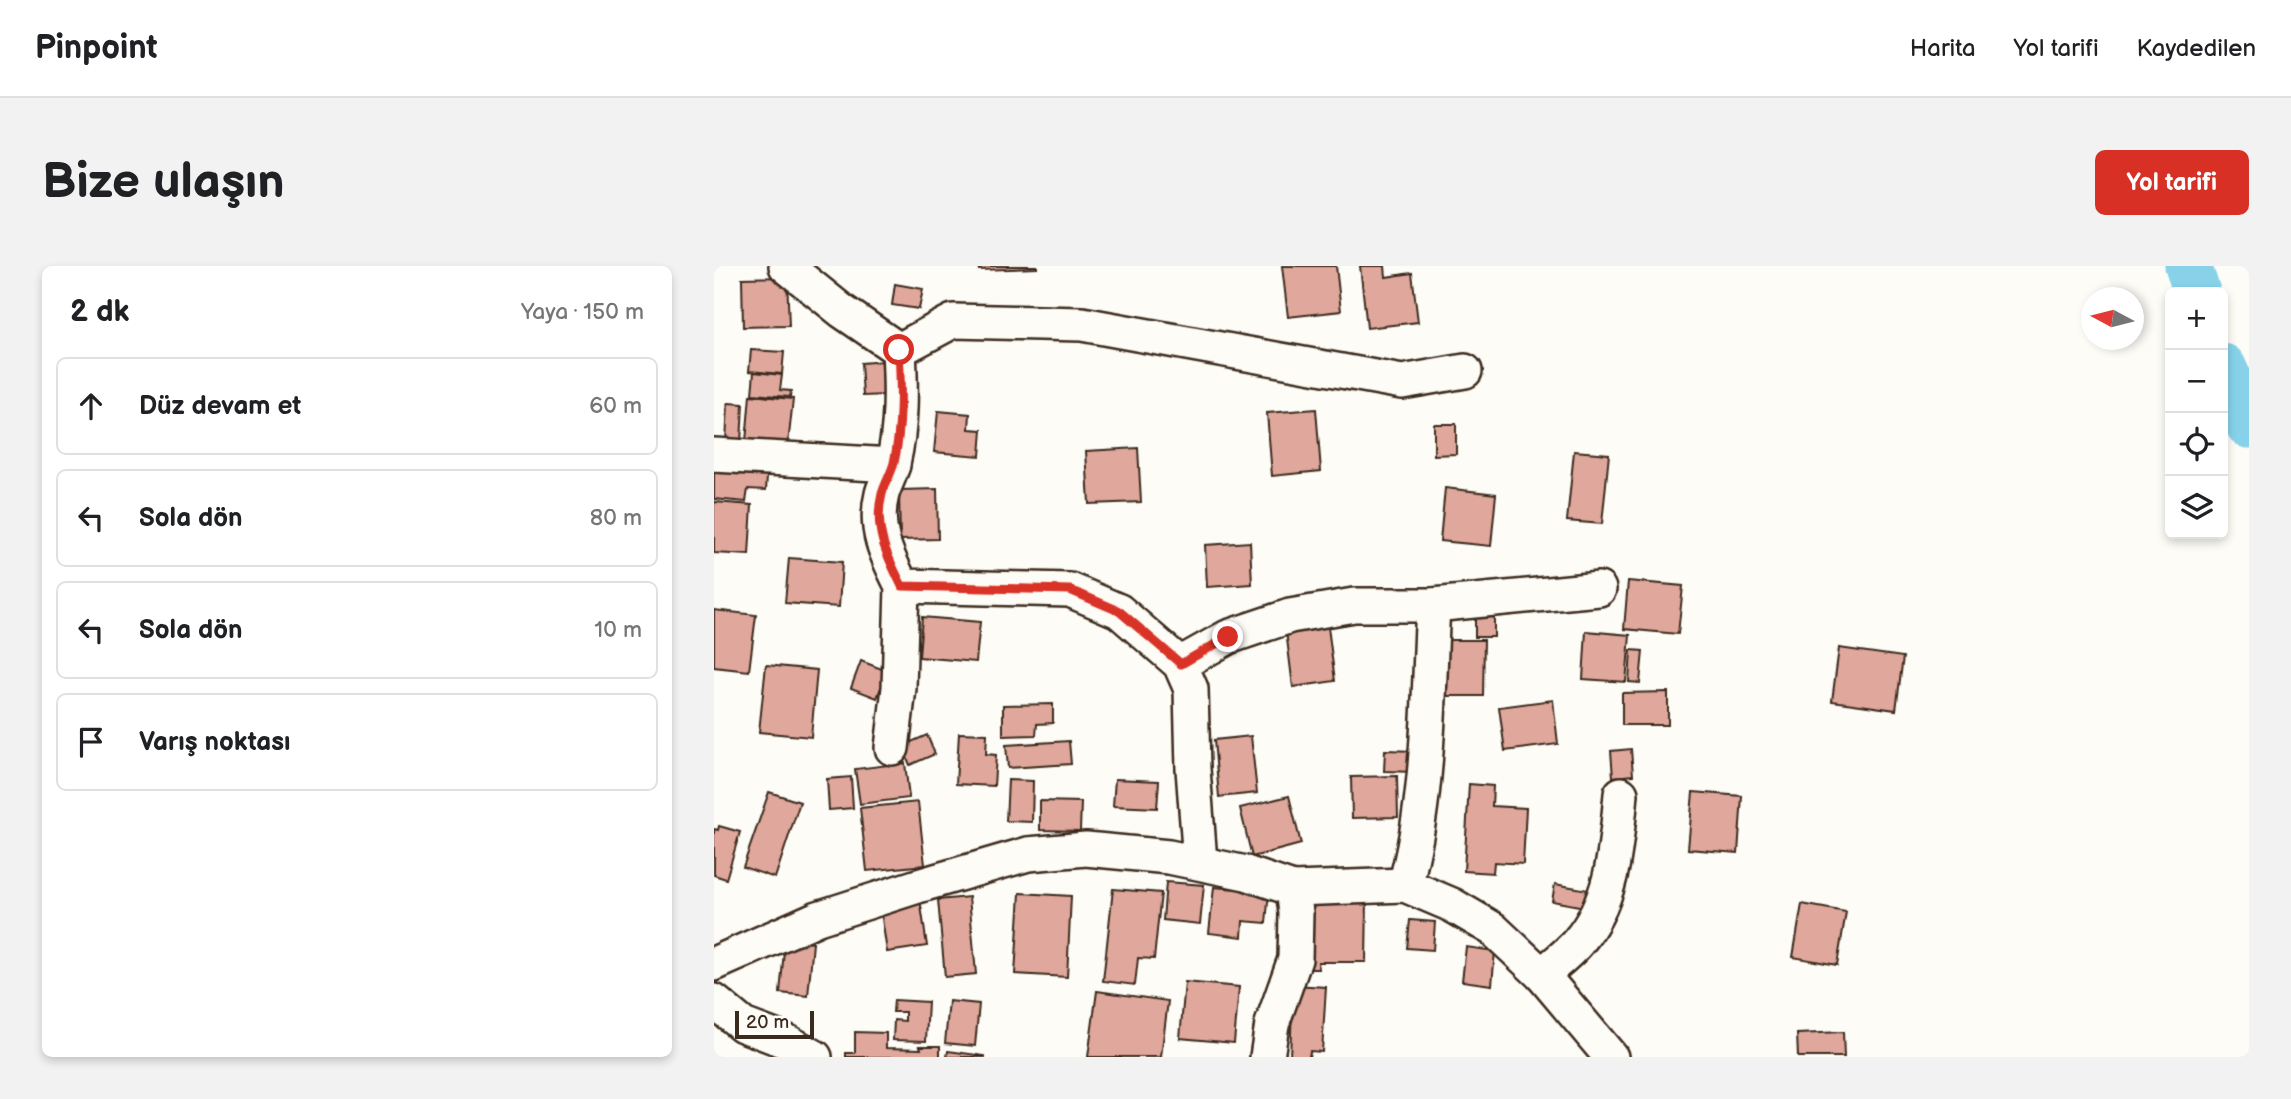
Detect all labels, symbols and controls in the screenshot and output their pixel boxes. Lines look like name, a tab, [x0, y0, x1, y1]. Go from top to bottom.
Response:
text: Pinpoint	[35, 28, 158, 68]
text: Harita	[1910, 34, 1975, 63]
text: Yol tarifi	[2013, 34, 2099, 63]
text: Kaydedilen	[2137, 34, 2256, 63]
button: Yol tarifi	[2095, 150, 2249, 215]
text: Bize ulaşın	[42, 153, 285, 212]
north arrow	[2081, 287, 2144, 350]
map controls	[2165, 287, 2228, 539]
button: +	[2165, 287, 2228, 350]
text: 2 dk	[70, 294, 129, 330]
text: Yaya · 150 m	[521, 298, 644, 326]
route start	[883, 334, 914, 365]
button: −	[2165, 350, 2228, 413]
icon: ahead	[72, 387, 110, 425]
text: Düz devam et	[139, 391, 301, 422]
text: 60 m	[589, 392, 642, 420]
button: locate	[2165, 413, 2228, 476]
button: layers	[2165, 476, 2228, 539]
icon: left	[72, 499, 110, 537]
text: Sola dön	[139, 503, 243, 534]
text: 80 m	[590, 504, 642, 532]
icon: left	[72, 611, 110, 649]
text: Sola dön	[139, 615, 243, 646]
text: 10 m	[594, 616, 642, 644]
route end	[1212, 621, 1243, 652]
icon: arrive	[72, 723, 110, 761]
text: Varış noktası	[139, 727, 290, 758]
scale bar	[735, 1008, 814, 1040]
text: 20 m	[746, 1011, 789, 1034]

